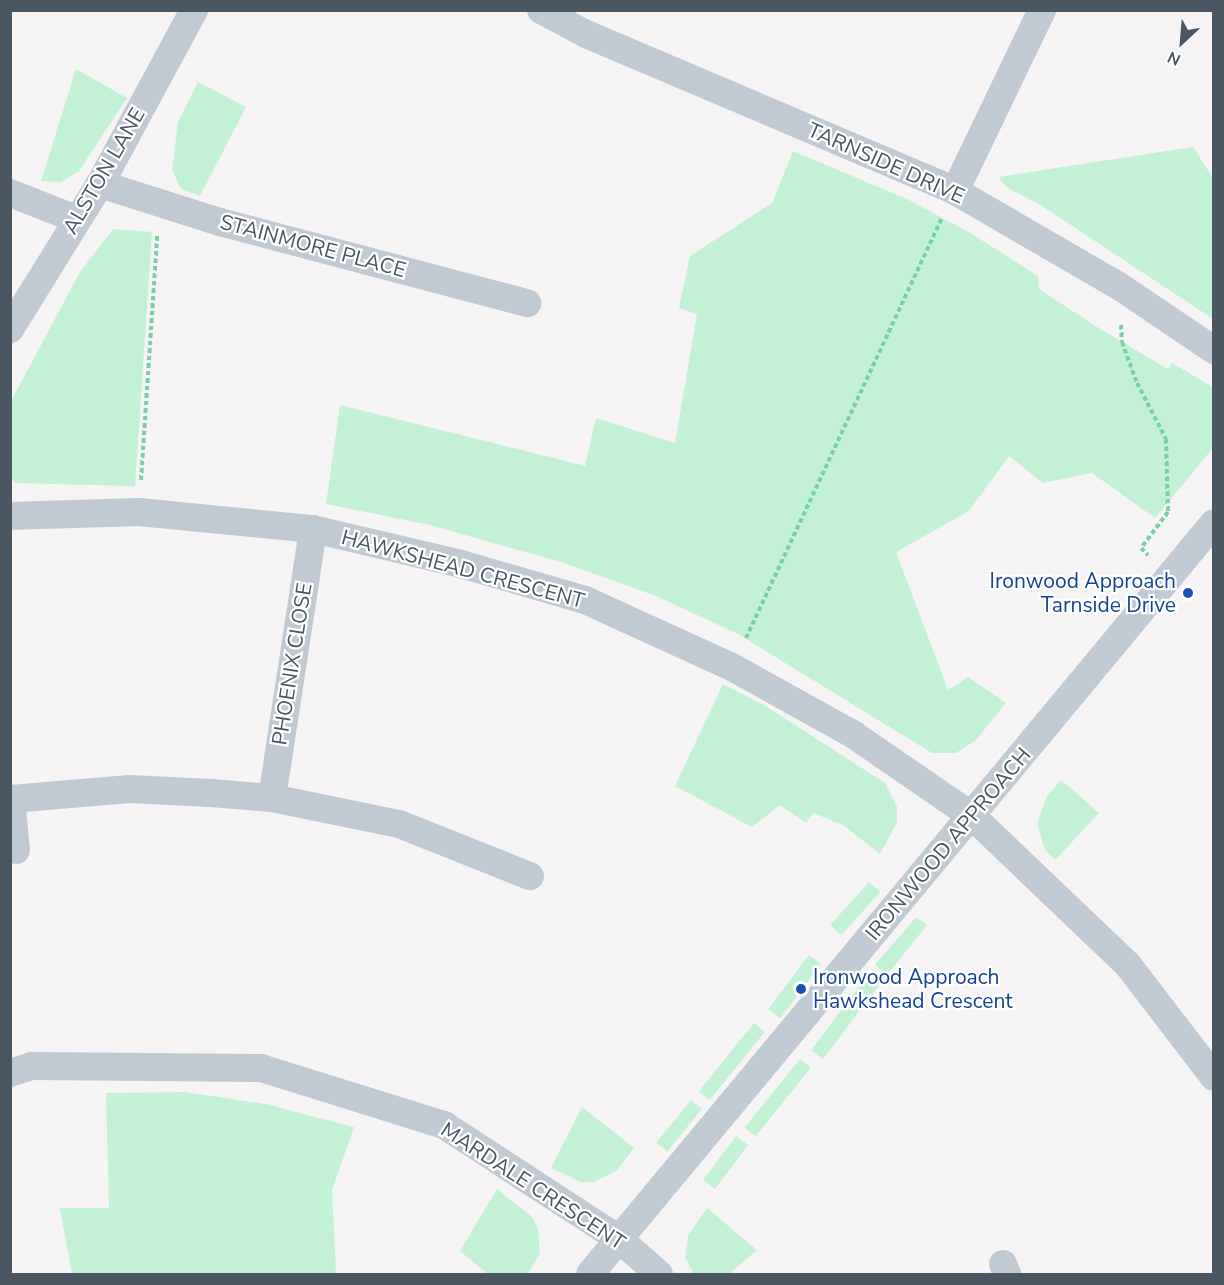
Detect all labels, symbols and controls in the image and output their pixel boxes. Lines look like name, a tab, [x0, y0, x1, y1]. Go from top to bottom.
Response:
north arrow	[1152, 12, 1212, 72]
text: N	[1164, 46, 1184, 71]
street label: ALSTON LANE	[58, 103, 150, 239]
street label: TARNSIDE DRIVE	[804, 117, 968, 209]
street label: STAINMORE PLACE	[217, 209, 409, 283]
street label: HAWKSHEAD CRESCENT	[339, 524, 587, 614]
place label: Ironwood Approach Tarnside Drive	[990, 568, 1176, 618]
street label: PHOENIX CLOSE	[267, 581, 317, 747]
marker: Ironwood Approach Tarnside Drive	[1181, 586, 1195, 600]
street label: IRONWOOD APPROACH	[860, 743, 1036, 945]
place label: Ironwood Approach Hawkshead Crescent	[813, 964, 1013, 1014]
marker: Ironwood Approach Hawkshead Crescent	[794, 982, 808, 996]
street label: MARDALE CRESCENT	[436, 1117, 630, 1255]

